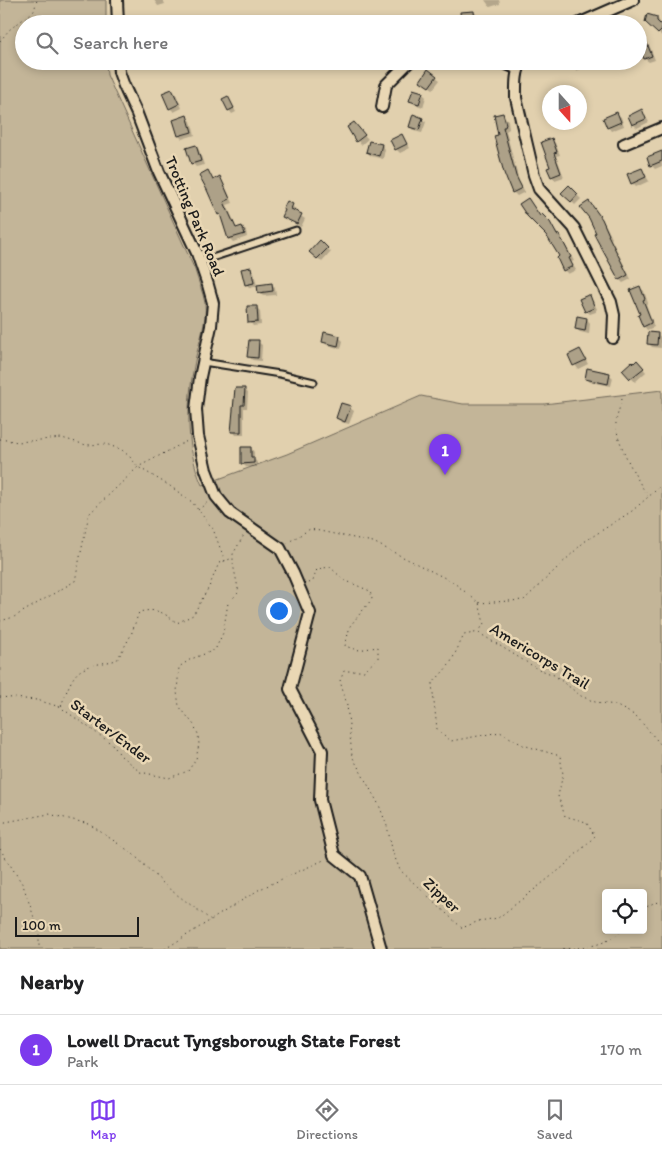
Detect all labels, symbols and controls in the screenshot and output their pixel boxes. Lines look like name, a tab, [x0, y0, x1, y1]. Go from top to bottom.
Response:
search box	[15, 15, 647, 70]
icon: search	[33, 29, 61, 57]
text: Search here	[73, 31, 168, 54]
north arrow	[542, 85, 587, 130]
street label: Trotting Park Road	[161, 153, 229, 279]
pin: 1	[429, 434, 461, 475]
your location	[266, 598, 292, 624]
street label: Americorps Trail	[487, 619, 594, 694]
street label: Starter/Ender	[67, 694, 156, 768]
street label: Zipper	[420, 873, 465, 917]
map controls	[602, 889, 647, 934]
button: locate	[602, 889, 647, 934]
scale bar	[15, 914, 139, 937]
text: 100 m	[22, 917, 61, 934]
text: Nearby	[20, 969, 84, 994]
text: Lowell Dracut Tyngsborough State Forest	[67, 1029, 400, 1052]
text: 1	[32, 1040, 40, 1059]
text: 170 m	[600, 1040, 642, 1059]
text: Park	[67, 1052, 98, 1071]
tab: Map	[89, 1096, 117, 1143]
tab: Directions	[296, 1096, 358, 1143]
tab: Saved	[537, 1096, 573, 1143]

